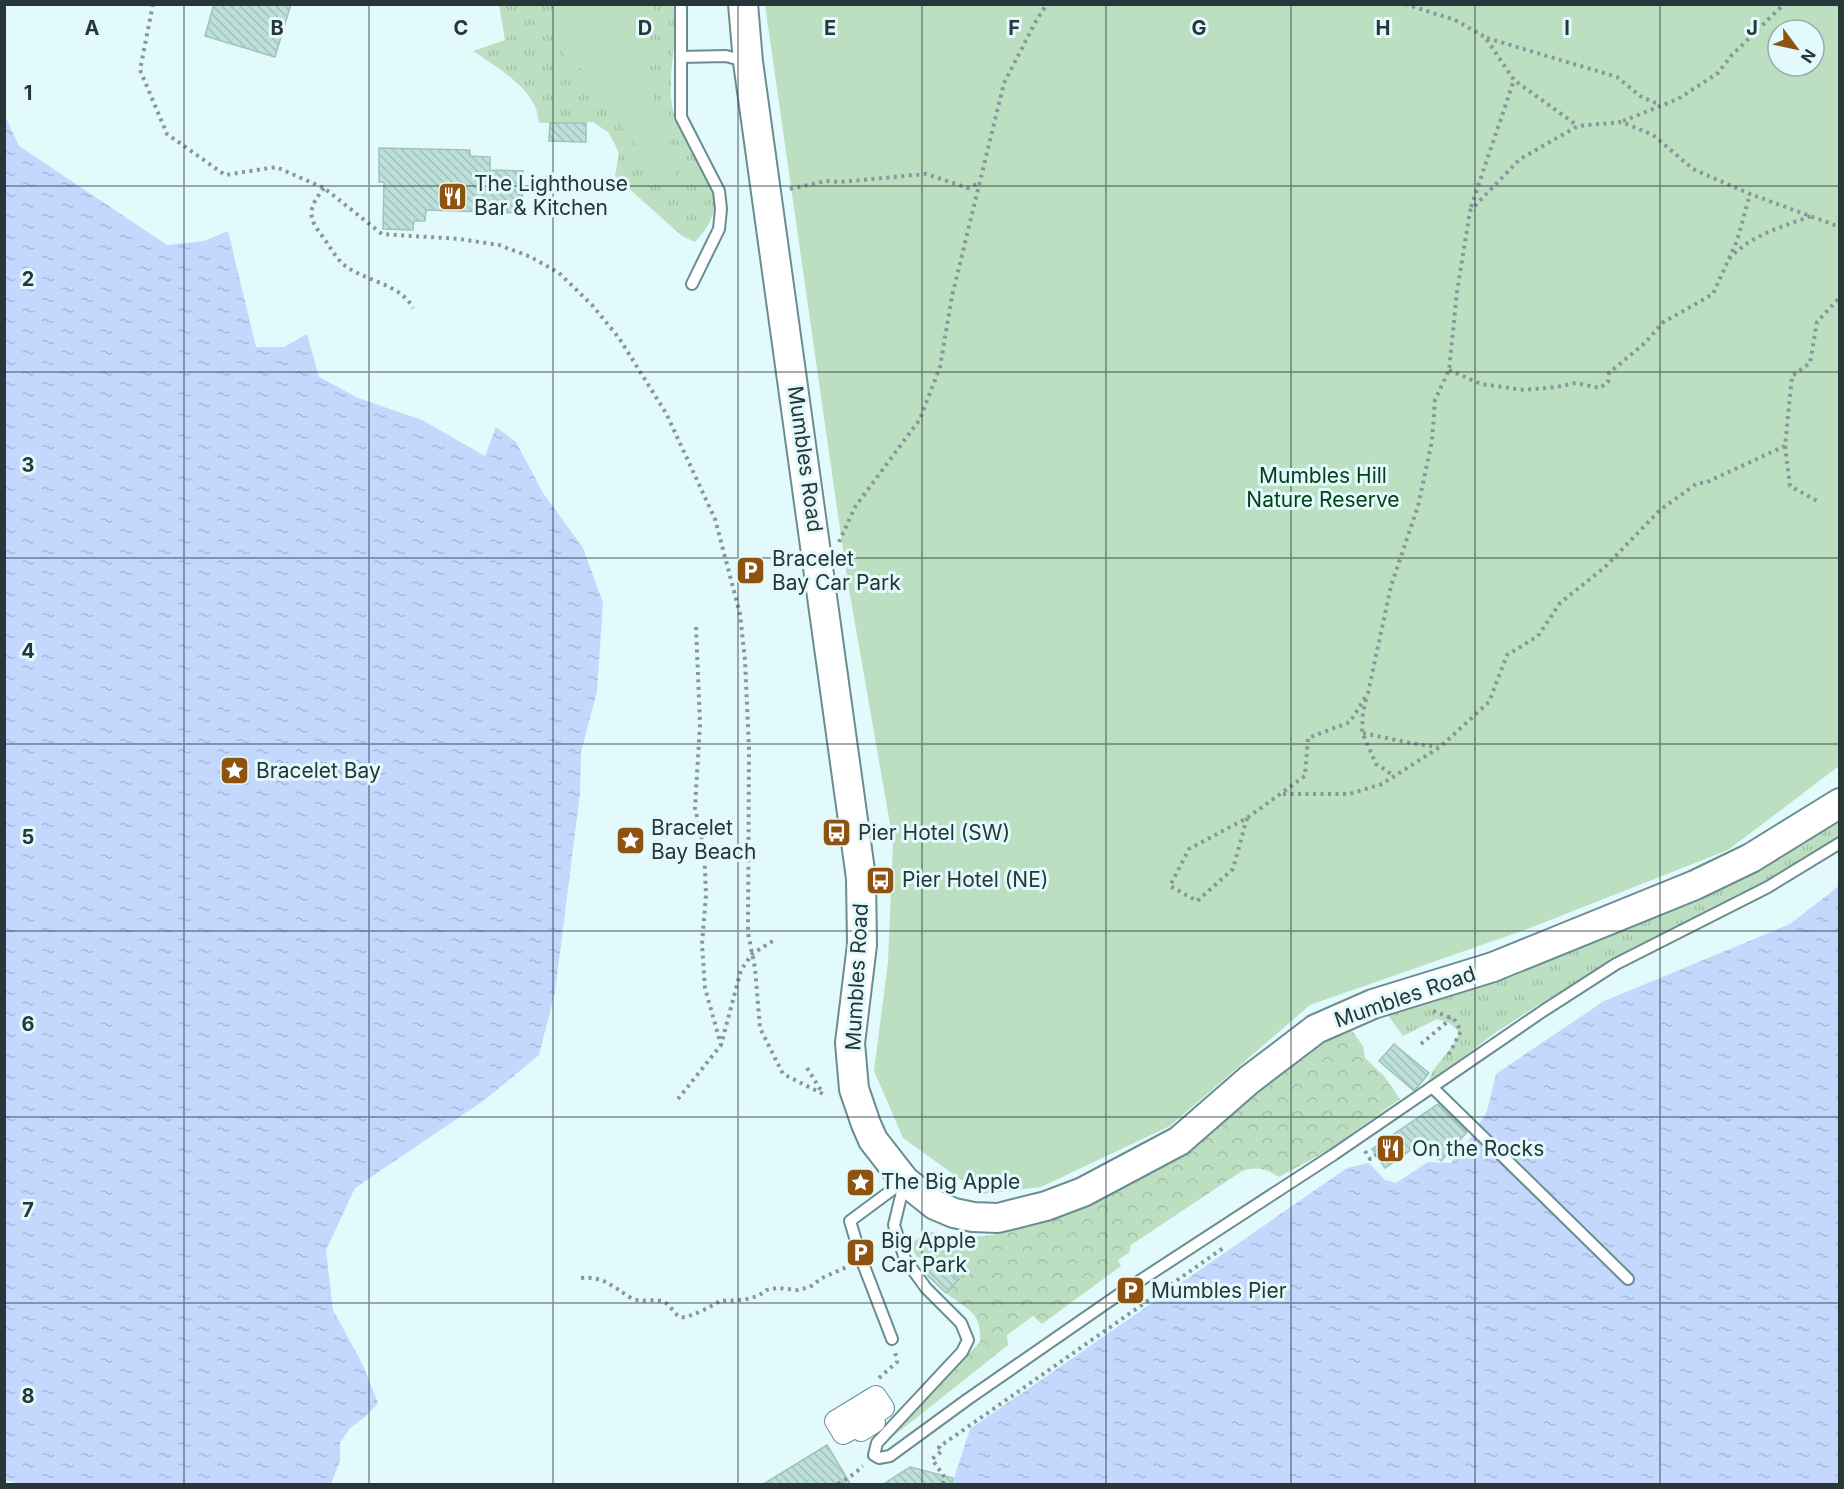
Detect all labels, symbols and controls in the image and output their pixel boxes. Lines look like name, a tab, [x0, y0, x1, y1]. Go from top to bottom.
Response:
text: A	[85, 16, 100, 40]
text: B	[270, 16, 284, 40]
text: C	[454, 16, 468, 40]
text: D	[638, 16, 652, 40]
text: E	[824, 16, 836, 40]
text: F	[1008, 16, 1020, 40]
text: G	[1191, 16, 1207, 40]
text: H	[1376, 16, 1390, 40]
text: I	[1564, 16, 1570, 40]
text: J	[1746, 16, 1758, 40]
north arrow	[1766, 18, 1826, 78]
text: N	[1797, 46, 1820, 67]
text: 1	[24, 81, 32, 105]
place label: The Lighthouse Bar & Kitchen	[474, 171, 628, 220]
restaurant icon: The Lighthouse Bar & Kitchen	[437, 180, 469, 212]
text: 2	[22, 267, 34, 291]
street label: Mumbles Road	[783, 384, 828, 534]
text: 3	[22, 453, 34, 477]
park label: Mumbles Hill Nature Reserve	[1246, 463, 1400, 512]
place label: Bracelet Bay Car Park	[772, 546, 901, 595]
parking icon: Bracelet Bay Car Park	[735, 555, 767, 587]
text: 4	[21, 639, 35, 663]
place icon: Bracelet Bay	[219, 755, 251, 787]
place label: Bracelet Bay	[256, 758, 381, 783]
place label: Bracelet Bay Beach	[651, 815, 756, 864]
bus stop icon: Pier Hotel (SW)	[821, 817, 853, 849]
place label: Pier Hotel (SW)	[858, 820, 1010, 845]
place icon: Bracelet Bay Beach	[614, 824, 646, 856]
text: 5	[22, 825, 34, 849]
bus stop icon: Pier Hotel (NE)	[865, 864, 897, 896]
place label: Pier Hotel (NE)	[902, 867, 1048, 892]
street label: Mumbles Road	[840, 903, 873, 1051]
street label: Mumbles Road	[1331, 961, 1479, 1032]
text: 6	[22, 1012, 35, 1036]
restaurant icon: On the Rocks	[1375, 1133, 1407, 1165]
place label: On the Rocks	[1412, 1136, 1544, 1161]
place icon: The Big Apple	[844, 1166, 876, 1198]
place label: The Big Apple	[881, 1169, 1020, 1194]
text: 7	[22, 1198, 34, 1222]
place label: Big Apple Car Park	[881, 1228, 976, 1277]
parking icon: Big Apple Car Park	[844, 1237, 876, 1269]
parking icon: Mumbles Pier	[1114, 1275, 1146, 1307]
place label: Mumbles Pier	[1151, 1278, 1287, 1303]
text: 8	[21, 1384, 35, 1408]

